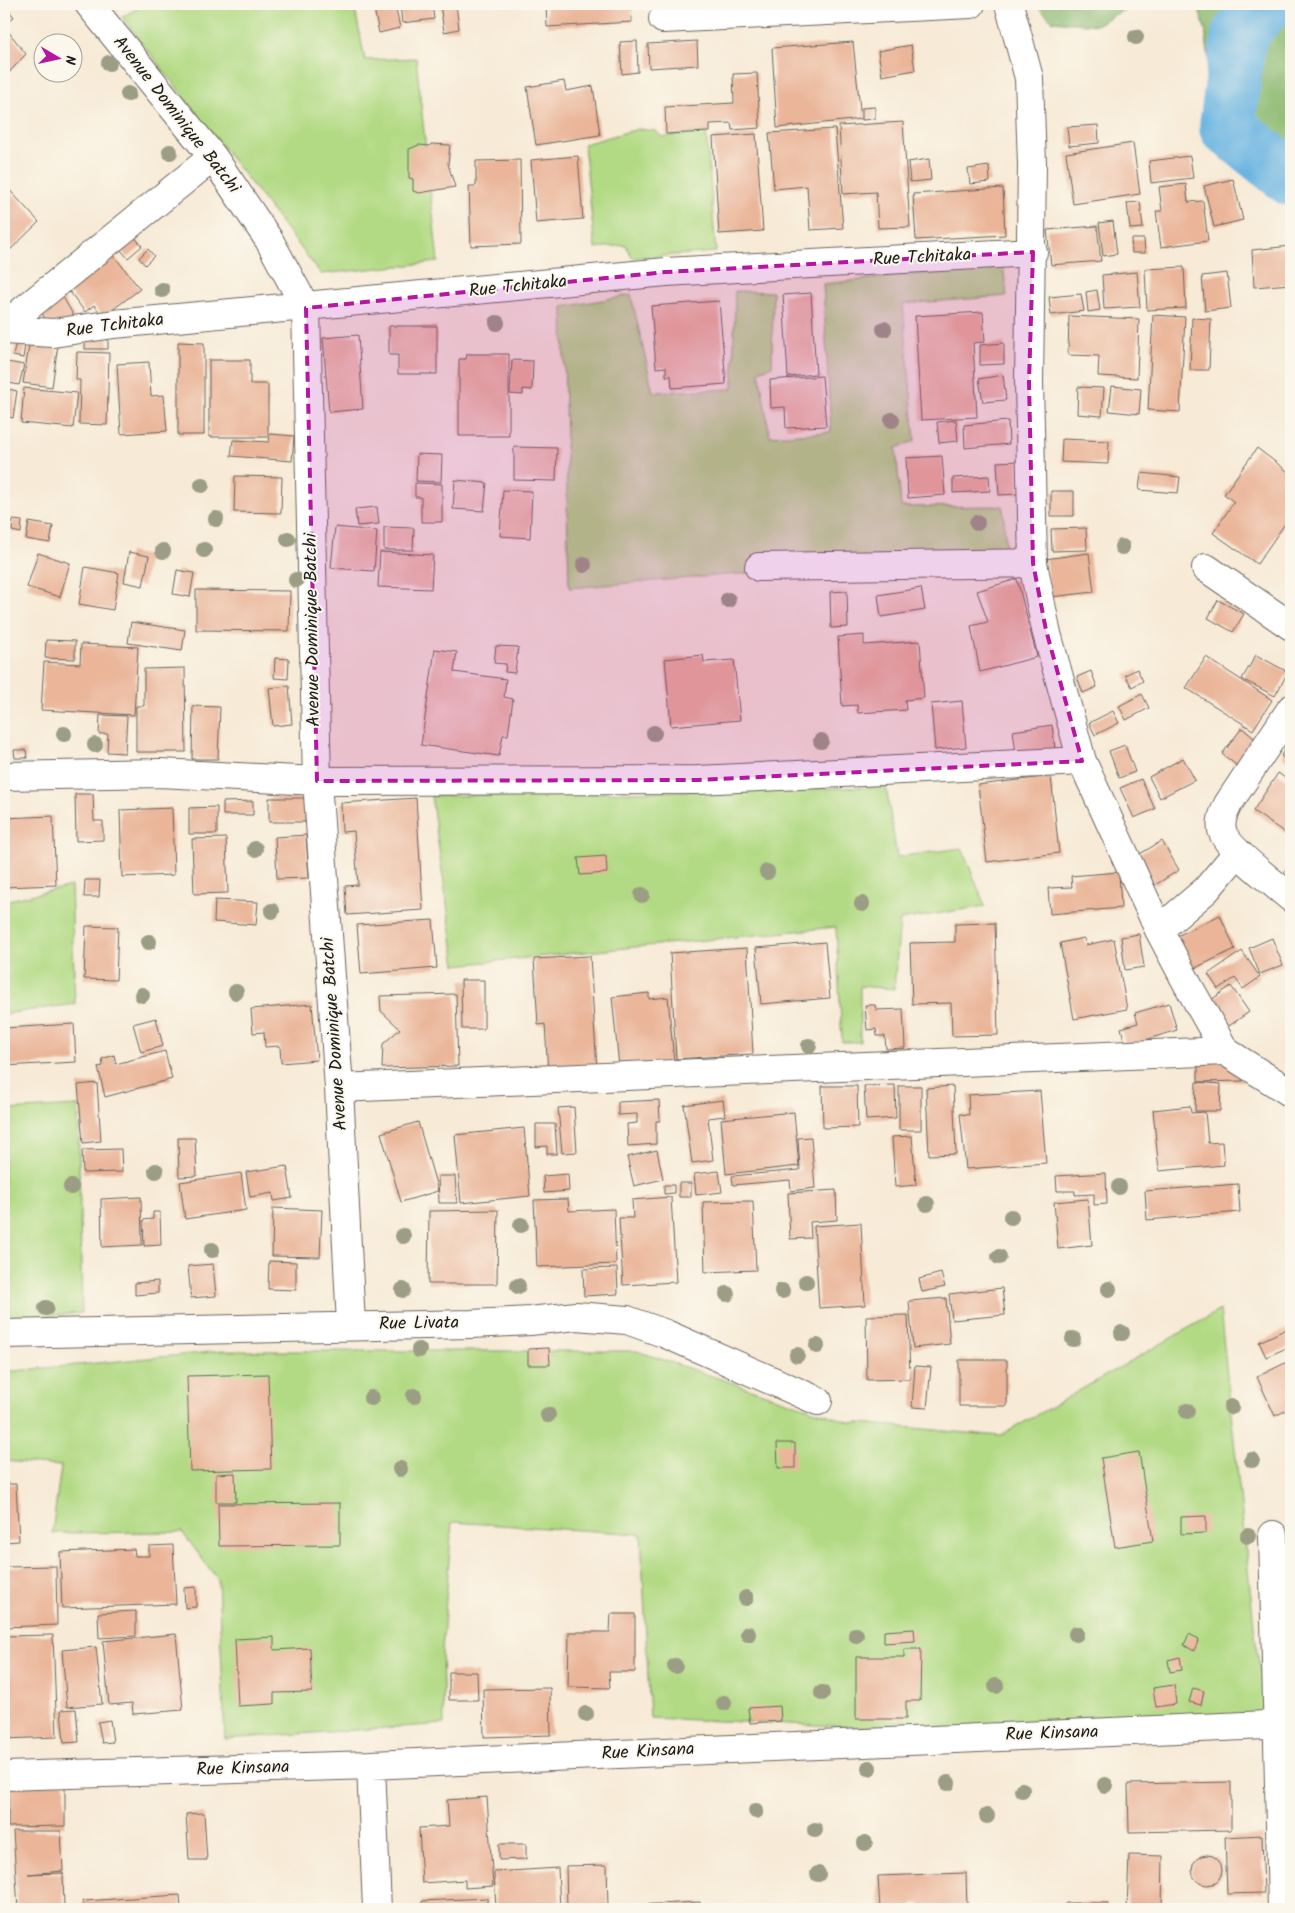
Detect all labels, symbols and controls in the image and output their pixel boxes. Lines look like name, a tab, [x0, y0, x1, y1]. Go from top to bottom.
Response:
street label: Avenue Dominique Batchi	[105, 30, 248, 201]
north arrow	[32, 32, 82, 82]
text: N	[58, 54, 81, 66]
street label: Rue Tchitaka	[872, 241, 972, 275]
street label: Rue Tchitaka	[468, 267, 568, 307]
street label: Rue Tchitaka	[64, 306, 166, 346]
street label: Avenue Dominique Batchi	[297, 532, 329, 727]
street label: Avenue Dominique Batchi	[314, 936, 356, 1132]
street label: Rue Livata	[379, 1309, 459, 1339]
street label: Rue Kinsana	[1005, 1718, 1099, 1750]
street label: Rue Kinsana	[601, 1735, 695, 1769]
street label: Rue Kinsana	[196, 1753, 290, 1785]

